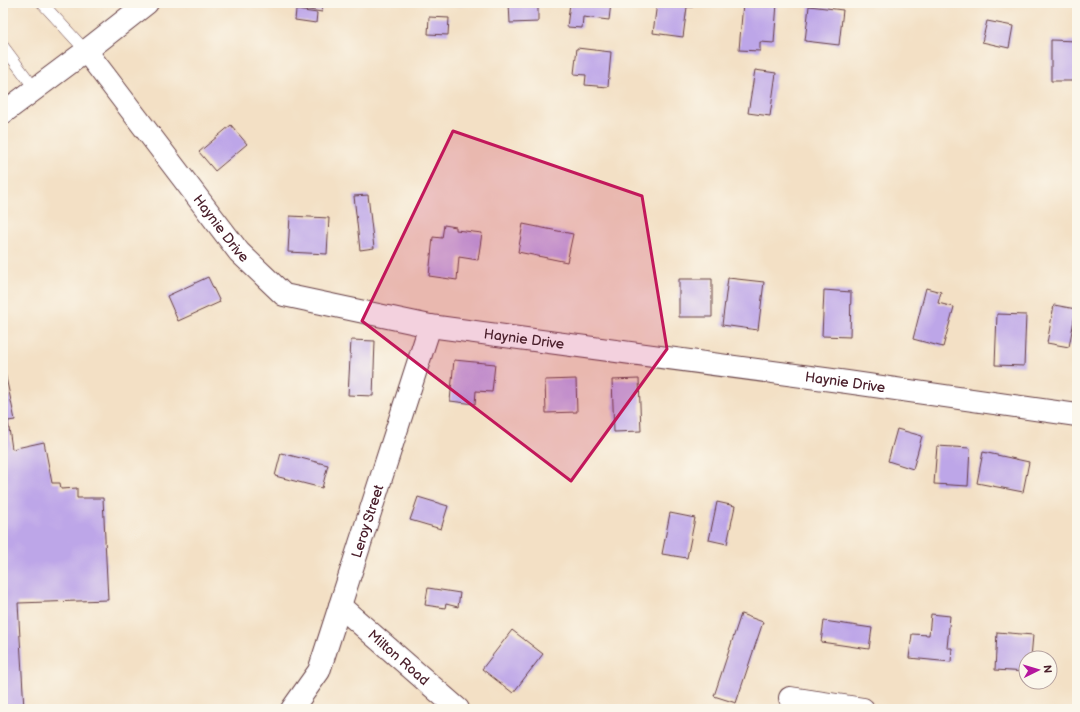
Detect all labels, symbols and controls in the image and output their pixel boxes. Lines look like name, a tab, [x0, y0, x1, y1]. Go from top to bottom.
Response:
street label: Haynie Drive	[189, 191, 252, 266]
street label: Haynie Drive	[483, 325, 565, 353]
street label: Haynie Drive	[804, 368, 886, 396]
street label: Leroy Street	[348, 482, 388, 560]
street label: Milton Road	[364, 626, 433, 689]
north arrow	[1018, 650, 1058, 690]
text: N	[1041, 664, 1054, 674]

